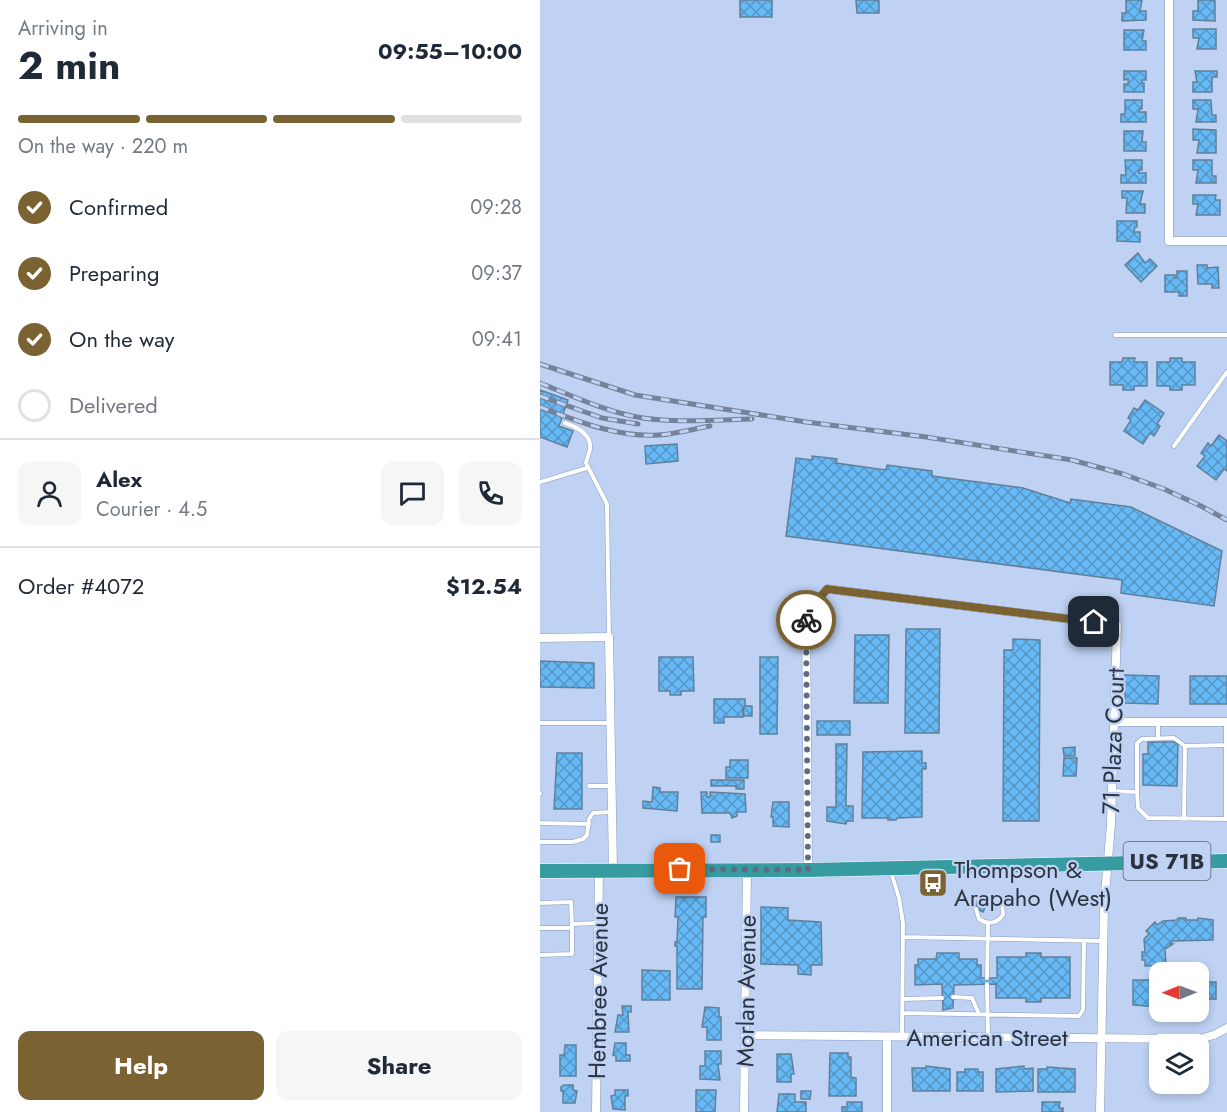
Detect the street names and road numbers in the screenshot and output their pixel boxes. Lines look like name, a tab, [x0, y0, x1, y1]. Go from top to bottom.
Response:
street label: 71 Plaza Court	[1093, 667, 1133, 815]
road number: US 71B	[1124, 842, 1210, 880]
street label: Hembree Avenue	[579, 902, 617, 1080]
street label: Morlan Avenue	[727, 915, 765, 1067]
street label: American Street	[906, 1020, 1068, 1055]

